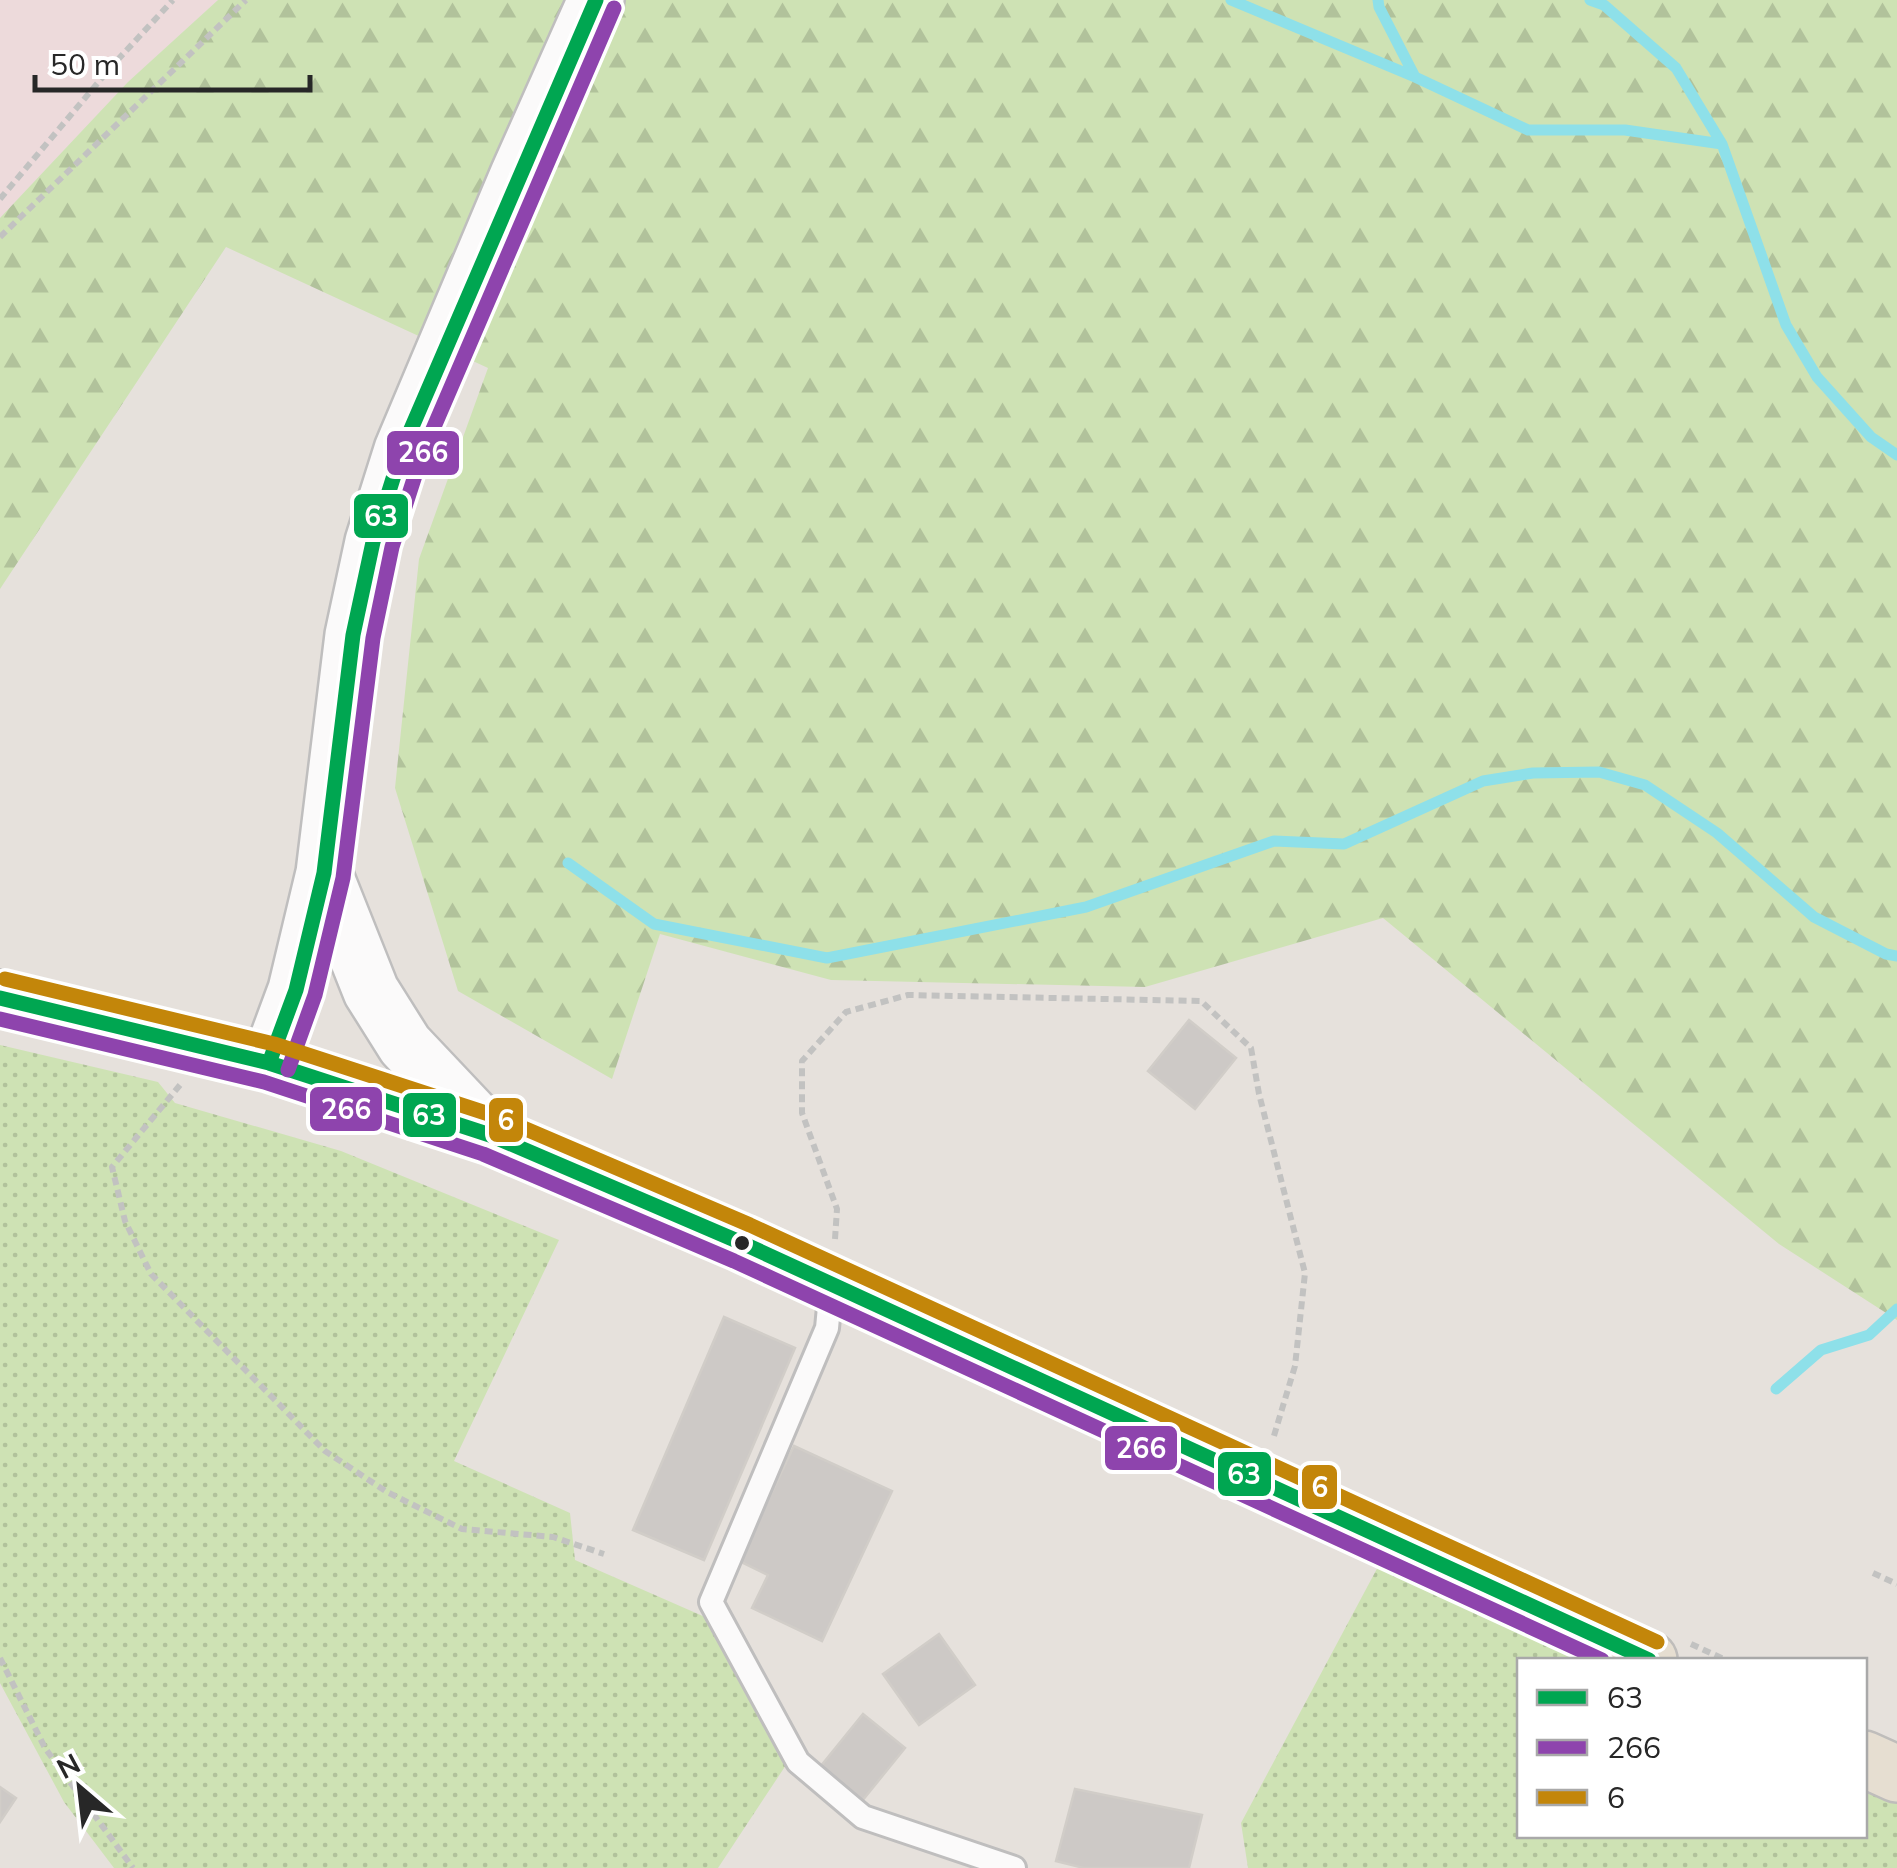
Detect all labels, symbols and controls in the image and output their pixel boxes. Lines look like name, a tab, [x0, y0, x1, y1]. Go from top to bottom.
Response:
scale bar	[35, 30, 310, 92]
text: 50 m	[50, 45, 120, 83]
line badge: 266	[385, 429, 461, 477]
text: 266	[398, 434, 448, 469]
line badge: 63	[352, 492, 410, 540]
text: 63	[364, 498, 398, 533]
line badge: 266	[308, 1085, 384, 1133]
text: 266	[321, 1091, 371, 1126]
line badge: 63	[401, 1091, 458, 1139]
line badge: 6	[487, 1096, 525, 1144]
text: 63	[412, 1097, 446, 1132]
text: 6	[498, 1102, 514, 1137]
unlabelled marker	[732, 1233, 752, 1253]
line badge: 266	[1103, 1424, 1179, 1472]
text: 266	[1116, 1430, 1166, 1465]
line badge: 63	[1216, 1450, 1273, 1498]
text: 63	[1227, 1456, 1261, 1491]
line badge: 6	[1300, 1463, 1339, 1511]
text: 6	[1312, 1469, 1328, 1504]
legend	[1517, 1658, 1867, 1838]
text: 63	[1607, 1678, 1643, 1716]
text: 266	[1607, 1728, 1661, 1766]
north arrow	[30, 1738, 130, 1838]
text: N	[50, 1745, 86, 1786]
text: 6	[1607, 1778, 1625, 1816]

